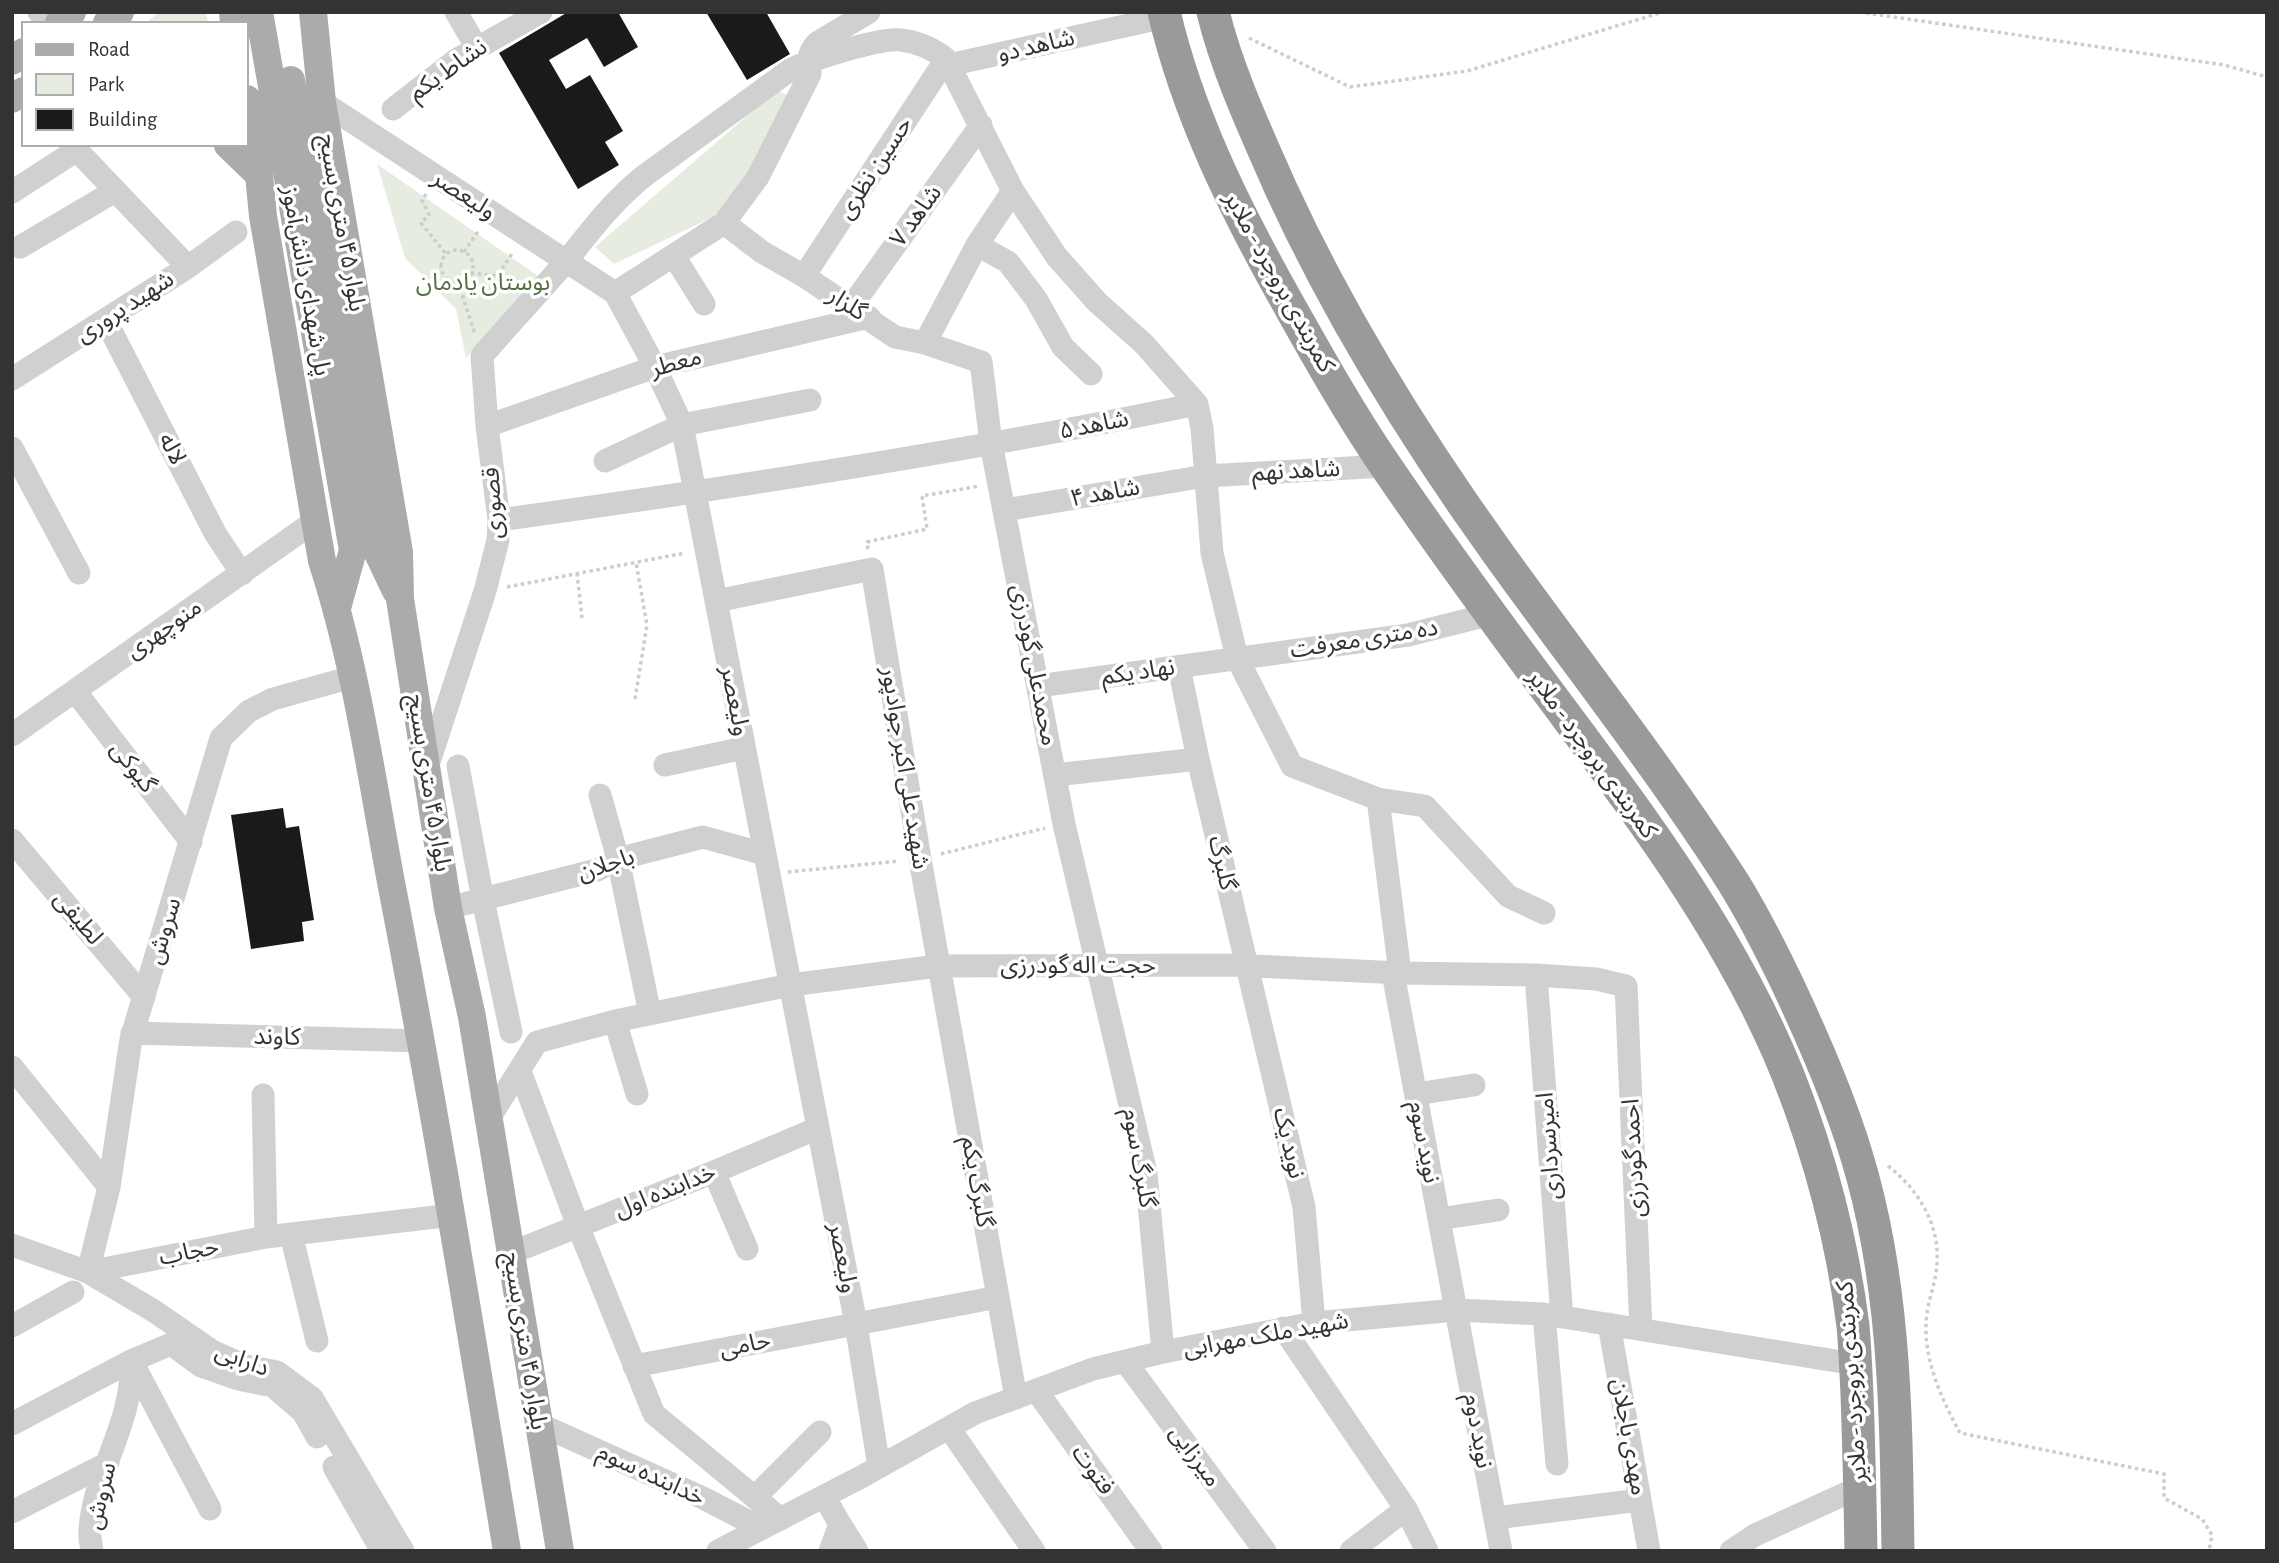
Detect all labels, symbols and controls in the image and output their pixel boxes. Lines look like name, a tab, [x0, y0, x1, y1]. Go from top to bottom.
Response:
legend	[21, 21, 248, 147]
street label: شاهد دو	[995, 23, 1077, 69]
street label: نشاط یکم	[403, 33, 493, 107]
text: Road	[88, 39, 130, 60]
text: Park	[88, 74, 124, 95]
text: Building	[88, 109, 157, 130]
street label: حسین نظری	[831, 111, 919, 225]
street label: بلوار ۴۵ متری بسیج	[312, 132, 372, 314]
street label: ولیعصر	[427, 164, 501, 226]
street label: شاهد ۷	[884, 179, 948, 253]
street label: پل شهدای دانش‌آموز	[275, 184, 337, 378]
street label: کمربندی بروجرد - ملایر	[1217, 187, 1341, 377]
street label: شهید پروری	[71, 265, 179, 349]
park label: بوستان یادمان	[416, 269, 550, 297]
street label: گلزار	[822, 281, 872, 327]
street label: معطر	[647, 342, 705, 384]
street label: شاهد ۵	[1057, 404, 1131, 446]
street label: لاله	[152, 428, 192, 470]
street label: شاهد نهم	[1251, 454, 1341, 488]
street label: قصوری	[477, 466, 509, 540]
street label: شاهد ۴	[1068, 473, 1142, 513]
street label: محمدعلی گودرزی	[1004, 582, 1064, 748]
street label: منوچهری	[120, 592, 208, 666]
street label: ده متری معرفت	[1288, 613, 1440, 665]
street label: نهاد یکم	[1099, 653, 1177, 691]
street label: ولیعصر	[714, 664, 756, 738]
street label: کمربندی بروجرد - ملایر	[1521, 664, 1663, 844]
street label: شهید علی اکبر جوادپور	[875, 665, 935, 871]
street label: بلوار ۴۵ متری بسیج	[401, 692, 457, 874]
street label: گیوکی	[104, 735, 162, 799]
street label: گلبرگ	[1202, 833, 1242, 893]
street label: باجلان	[574, 842, 638, 888]
street label: لطیفی	[47, 885, 109, 951]
street label: سروش	[140, 894, 188, 968]
street label: حجت اله گودرزی	[1000, 952, 1156, 980]
street label: کاوند	[253, 1022, 301, 1052]
street label: امیرسرداری	[1531, 1091, 1567, 1201]
street label: نوید سوم	[1402, 1098, 1446, 1186]
street label: احمد گودرزی	[1617, 1098, 1651, 1218]
street label: نوید یک	[1267, 1105, 1311, 1181]
street label: گلبرگ سوم	[1116, 1106, 1162, 1210]
street label: گلبرگ یکم	[955, 1134, 999, 1230]
street label: خدابنده اول	[610, 1158, 720, 1224]
street label: ولیعصر	[822, 1221, 864, 1295]
street label: حجاب	[157, 1232, 221, 1272]
street label: بلوار ۴۵ متری بسیج	[497, 1250, 553, 1432]
street label: کمربندی بروجرد - ملایر	[1831, 1280, 1873, 1484]
street label: شهید ملک مهرابی	[1181, 1306, 1351, 1364]
street label: حامی	[717, 1326, 773, 1364]
street label: دارابی	[211, 1337, 273, 1383]
street label: مهدی باجلان	[1605, 1376, 1653, 1498]
street label: نوید دوم	[1457, 1391, 1499, 1471]
street label: میرزایی	[1163, 1419, 1227, 1493]
street label: خدابنده سوم	[593, 1438, 709, 1512]
street label: فتوت	[1065, 1439, 1121, 1501]
street label: سروش	[79, 1460, 123, 1532]

